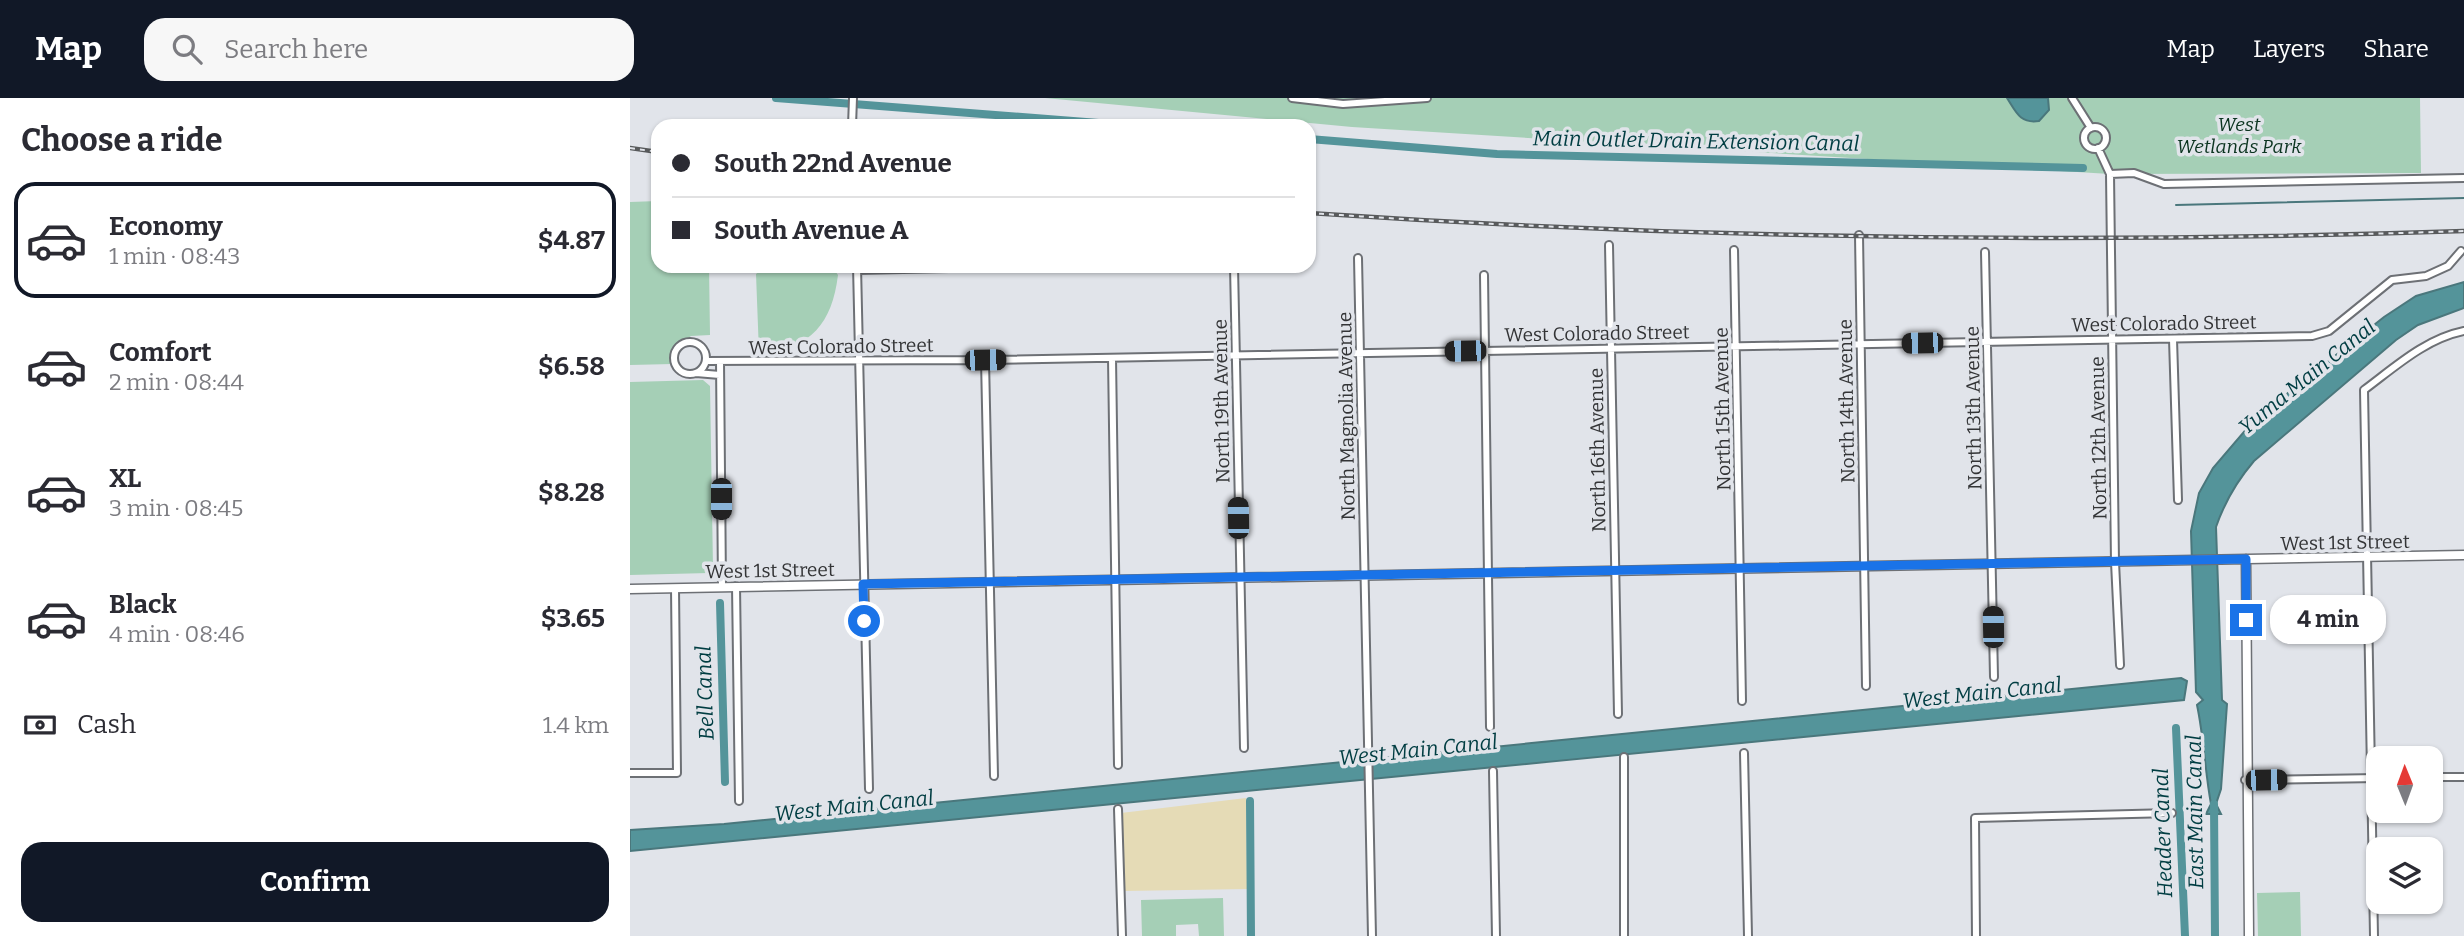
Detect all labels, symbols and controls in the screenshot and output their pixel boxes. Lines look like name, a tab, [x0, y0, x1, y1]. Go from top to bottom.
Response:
search box	[144, 18, 634, 81]
text: Map	[35, 29, 102, 69]
icon: search	[168, 30, 206, 68]
text: Search here	[224, 34, 368, 65]
text: Map	[2167, 35, 2215, 63]
text: Layers	[2253, 35, 2325, 63]
text: Share	[2363, 35, 2429, 63]
park label: West Wetlands Park	[2176, 113, 2302, 158]
text: Choose a ride	[21, 121, 222, 159]
water label: Main Outlet Drain Extension Canal	[1532, 125, 1860, 157]
text: South 22nd Avenue	[714, 148, 952, 179]
icon: car	[25, 209, 88, 272]
text: Economy	[109, 211, 223, 242]
text: South Avenue A	[714, 215, 909, 246]
text: $4.87	[538, 225, 605, 256]
text: 1 min · 08:43	[109, 242, 240, 270]
street label: West Colorado Street	[2071, 310, 2257, 337]
street label: North Magnolia Avenue	[1333, 312, 1360, 520]
water label: Yuma Main Canal	[2233, 314, 2381, 440]
street label: North 19th Avenue	[1209, 319, 1234, 483]
street label: North 14th Avenue	[1834, 319, 1859, 483]
street label: West Colorado Street	[1504, 320, 1690, 347]
street label: North 13th Avenue	[1961, 326, 1986, 490]
street label: North 15th Avenue	[1710, 327, 1735, 491]
car	[1901, 332, 1944, 354]
street label: West Colorado Street	[748, 333, 934, 360]
icon: car	[25, 335, 88, 398]
text: Comfort	[109, 337, 212, 368]
car	[1444, 340, 1487, 362]
car	[964, 349, 1007, 371]
text: $6.58	[538, 351, 605, 382]
street label: North 12th Avenue	[2086, 356, 2111, 520]
text: 2 min · 08:44	[109, 368, 244, 396]
street label: North 16th Avenue	[1585, 368, 1610, 532]
icon: car	[25, 461, 88, 524]
text: XL	[109, 463, 141, 494]
text: $8.28	[538, 477, 605, 508]
car	[711, 478, 732, 520]
text: 3 min · 08:45	[109, 494, 243, 522]
car	[1228, 497, 1249, 539]
street label: West 1st Street	[2280, 530, 2410, 555]
street label: West 1st Street	[705, 558, 835, 583]
icon: car	[25, 587, 88, 650]
text: Black	[109, 589, 177, 620]
callout: 4 min	[2270, 596, 2386, 644]
text: $3.65	[541, 603, 605, 634]
route end	[2230, 604, 2262, 636]
route start	[848, 605, 880, 637]
text: 4 min	[2297, 605, 2359, 633]
car	[1983, 606, 2004, 648]
text: 4 min · 08:46	[109, 620, 245, 648]
water label: Bell Canal	[690, 645, 720, 741]
water label: West Main Canal	[1901, 672, 2063, 714]
icon: cash	[21, 706, 59, 744]
text: Cash	[77, 709, 136, 740]
text: 1.4 km	[543, 711, 609, 739]
water label: West Main Canal	[1337, 729, 1499, 771]
water label: East Main Canal	[2181, 734, 2209, 889]
north arrow	[2366, 746, 2443, 822]
map controls	[2366, 746, 2443, 914]
water label: Header Canal	[2148, 768, 2178, 898]
car	[2245, 769, 2288, 791]
water label: West Main Canal	[773, 785, 935, 827]
button: layers	[2366, 837, 2443, 914]
button: Confirm	[21, 842, 609, 922]

